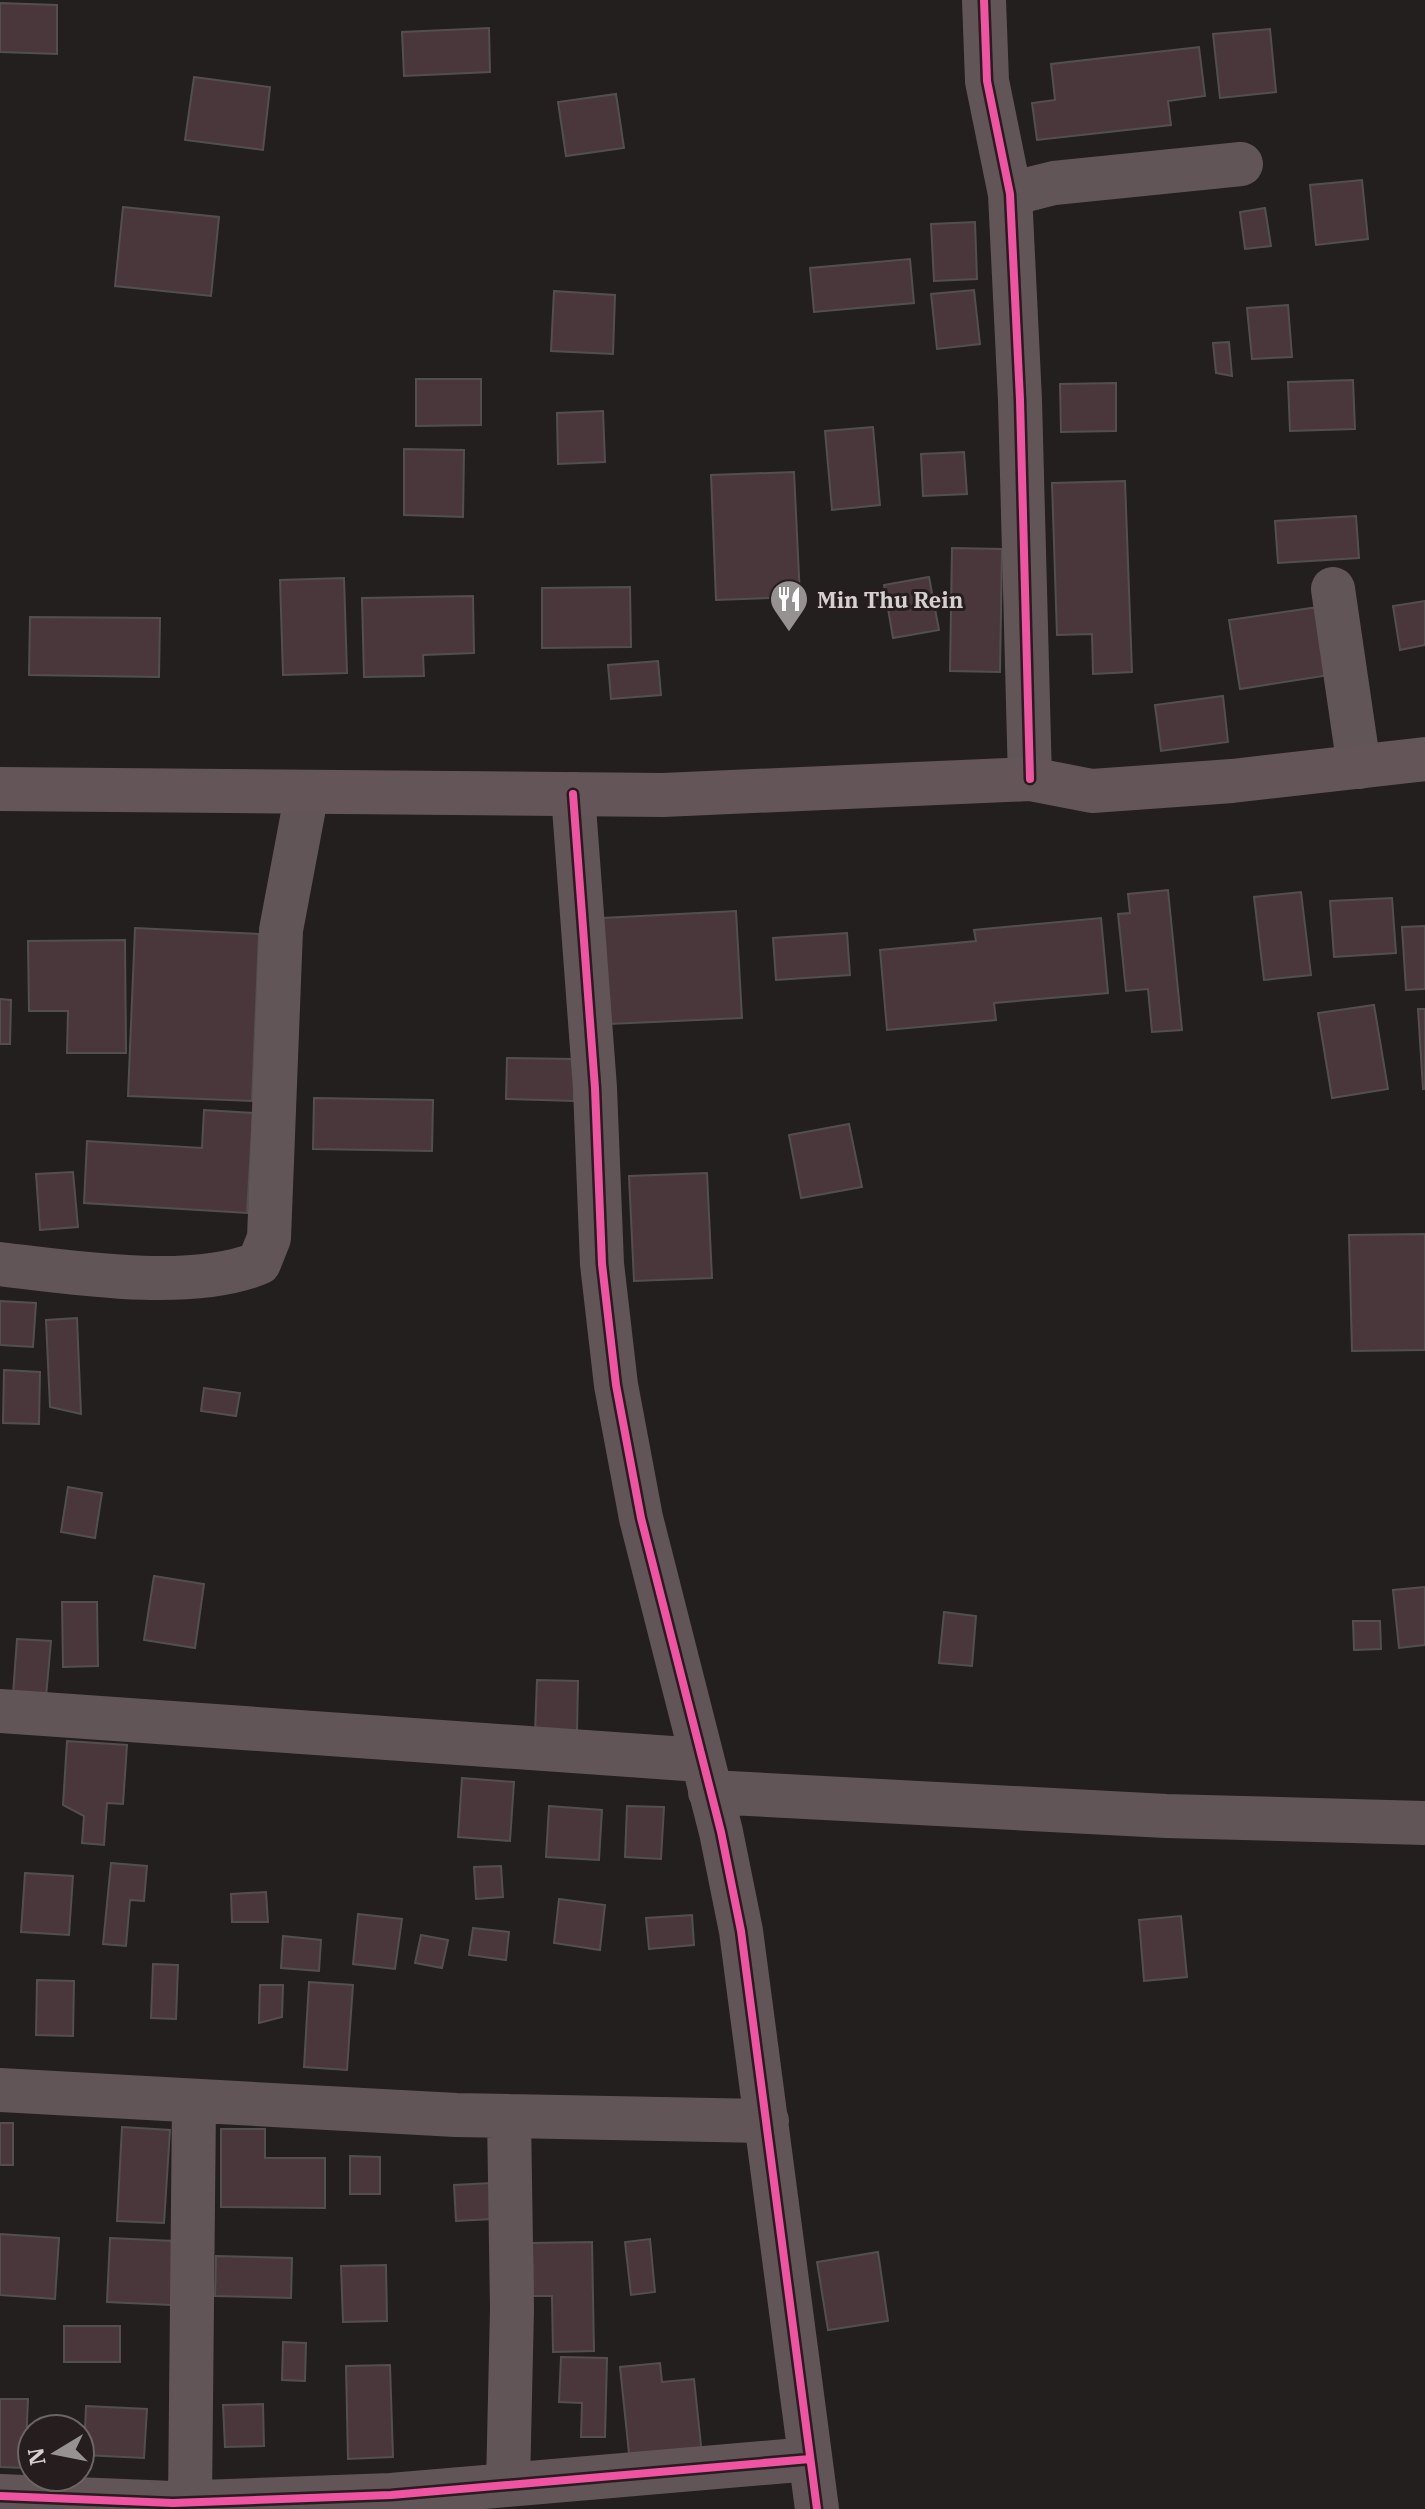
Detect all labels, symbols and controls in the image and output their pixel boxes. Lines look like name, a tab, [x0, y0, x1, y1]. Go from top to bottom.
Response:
restaurant icon: Min Thu Rein	[768, 578, 810, 633]
place label: Min Thu Rein	[817, 585, 963, 614]
north arrow	[16, 2413, 96, 2493]
text: N	[20, 2445, 52, 2468]

